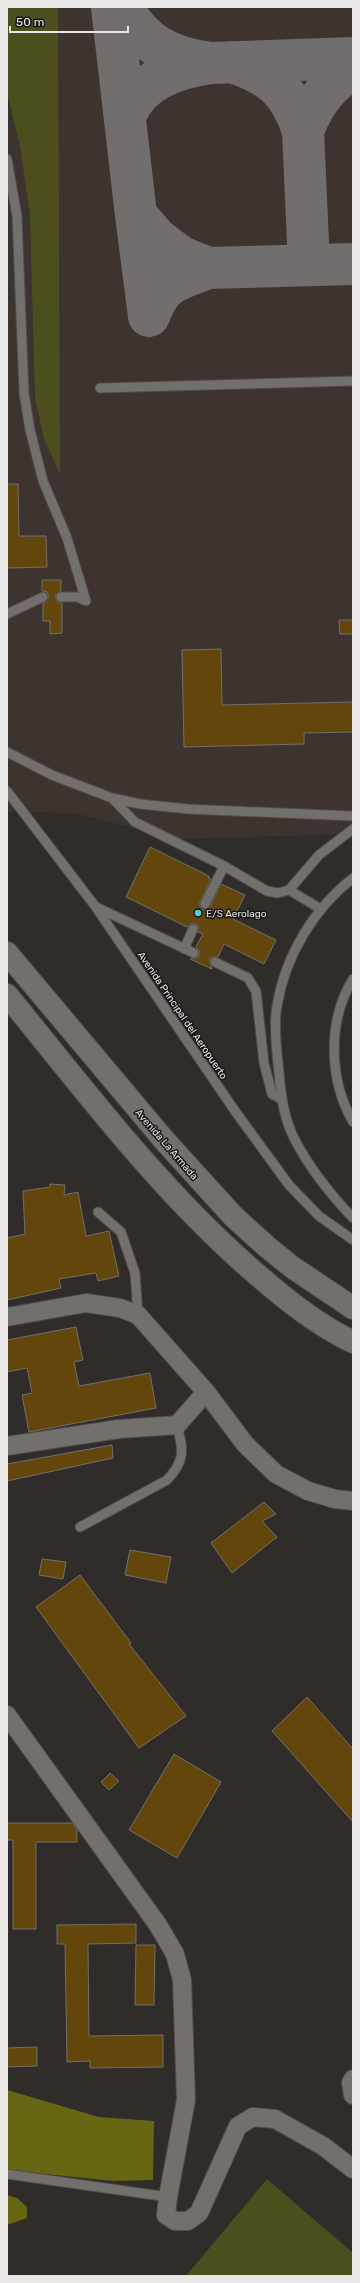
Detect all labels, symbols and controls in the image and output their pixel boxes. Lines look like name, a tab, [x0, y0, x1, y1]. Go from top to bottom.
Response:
scale bar	[10, 8, 128, 34]
text: 50 m	[16, 15, 44, 29]
marker: E/S Aerolago	[193, 908, 203, 918]
place label: E/S Aerolago	[206, 908, 267, 920]
street label: Avenida Principal del Aeropuerto	[135, 949, 230, 1082]
street label: Avenida La Armada	[132, 1107, 200, 1182]

